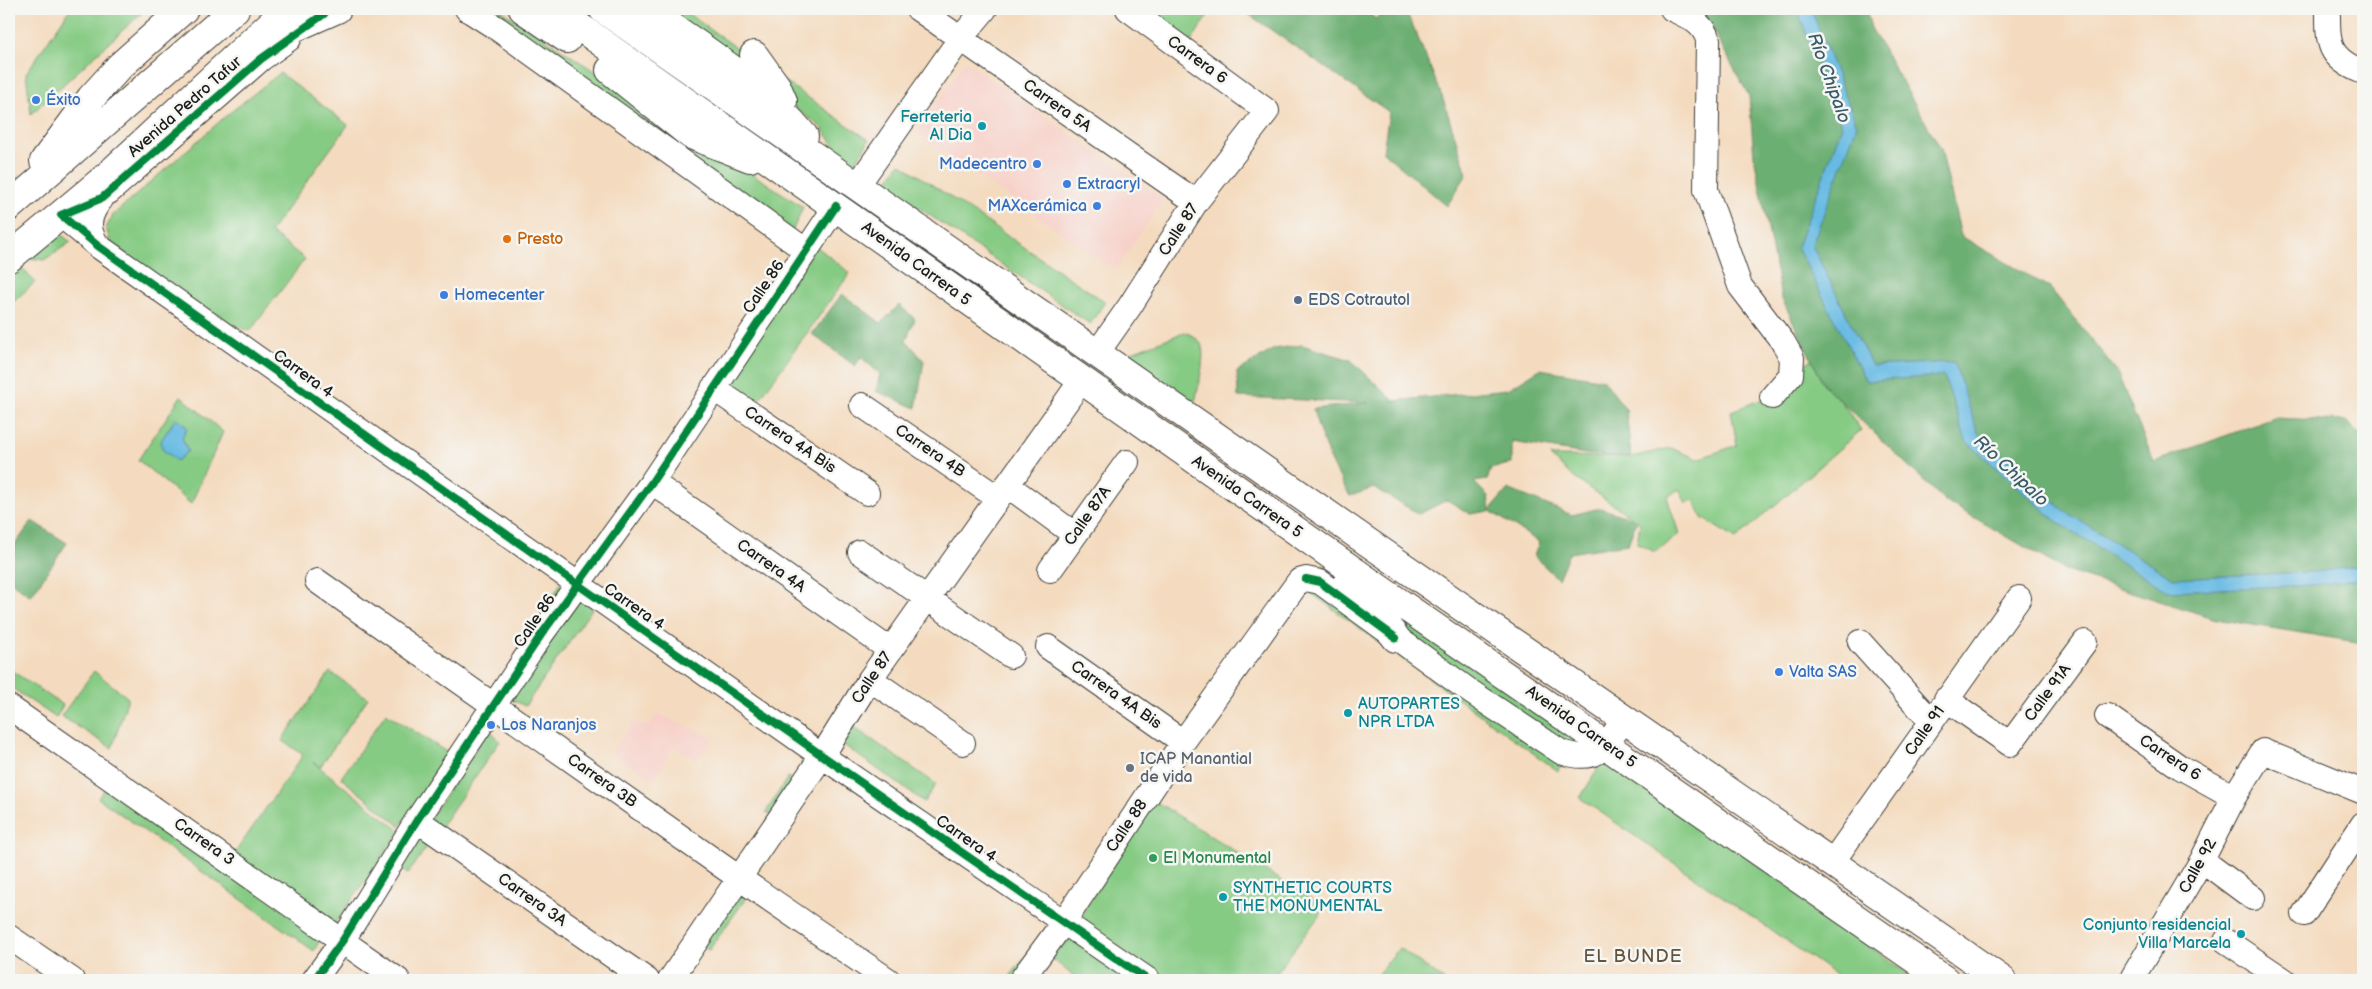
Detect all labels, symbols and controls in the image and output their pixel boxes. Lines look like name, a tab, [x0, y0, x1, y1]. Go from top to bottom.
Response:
water label: Río Chipalo	[1803, 30, 1855, 126]
street label: Carrera 6	[1163, 32, 1231, 88]
street label: Avenida Pedro Tafur	[124, 52, 246, 162]
street label: Carrera 5A	[1019, 76, 1095, 137]
place label: Éxito	[46, 89, 81, 110]
marker: Éxito	[30, 94, 42, 106]
place label: Ferreteria Al Dia	[900, 108, 972, 145]
marker: Ferreteria Al Dia	[976, 120, 988, 132]
place label: Madecentro	[939, 155, 1027, 174]
marker: Madecentro	[1031, 158, 1043, 170]
place label: Extracryl	[1077, 175, 1140, 194]
marker: Extracryl	[1061, 178, 1073, 190]
place label: MAXcerámica	[987, 197, 1087, 216]
marker: MAXcerámica	[1091, 200, 1103, 212]
street label: Calle 87	[1155, 200, 1203, 260]
street label: Avenida Carrera 5	[857, 218, 975, 310]
place label: Presto	[517, 230, 563, 249]
marker: Presto	[501, 233, 513, 245]
street label: Calle 86	[739, 256, 789, 317]
place label: Homecenter	[454, 286, 544, 305]
marker: Homecenter	[438, 289, 450, 301]
place label: EDS Cotrautol	[1308, 291, 1410, 310]
marker: EDS Cotrautol	[1292, 294, 1304, 306]
street label: Carrera 4	[269, 346, 337, 402]
street label: Carrera 4A Bis	[741, 402, 840, 478]
street label: Carrera 4B	[891, 421, 969, 481]
water label: Río Chipalo	[1969, 431, 2053, 511]
street label: Avenida Carrera 5	[1188, 452, 1306, 542]
street label: Calle 87A	[1061, 482, 1115, 549]
street label: Carrera 4A	[733, 535, 809, 597]
street label: Carrera 4	[600, 579, 668, 635]
street label: Calle 86	[510, 590, 560, 651]
street label: Calle 87	[848, 648, 896, 708]
street label: Carrera 4A Bis	[1067, 657, 1165, 733]
street label: Calle 91A	[2021, 660, 2075, 725]
place label: Valta SAS	[1789, 663, 1857, 682]
marker: Valta SAS	[1773, 666, 1785, 678]
street label: Avenida Carrera 5	[1522, 682, 1640, 772]
place label: AUTOPARTES NPR LTDA	[1358, 695, 1460, 732]
street label: Calle 91	[1901, 702, 1949, 760]
marker: AUTOPARTES NPR LTDA	[1342, 707, 1354, 719]
place label: Los Naranjos	[501, 716, 597, 735]
marker: Los Naranjos	[485, 719, 497, 731]
street label: Carrera 6	[2136, 731, 2205, 785]
street label: Carrera 3B	[563, 750, 641, 812]
place label: ICAP Manantial de vida	[1140, 750, 1252, 787]
marker: ICAP Manantial de vida	[1124, 762, 1136, 774]
street label: Calle 88	[1102, 796, 1152, 856]
street label: Carrera 4	[932, 811, 1000, 867]
street label: Carrera 3	[170, 814, 238, 870]
street label: Calle 92	[2175, 835, 2221, 897]
place label: El Monumental	[1163, 849, 1271, 868]
marker: El Monumental	[1147, 852, 1159, 864]
street label: Carrera 3A	[494, 869, 570, 931]
place label: SYNTHETIC COURTS THE MONUMENTAL	[1233, 879, 1392, 916]
marker: SYNTHETIC COURTS THE MONUMENTAL	[1217, 891, 1229, 903]
place label: Conjunto residencial Villa Marcela	[2083, 916, 2231, 953]
marker: Conjunto residencial Villa Marcela	[2235, 928, 2247, 940]
district label: EL BUNDE	[1583, 946, 1683, 967]

